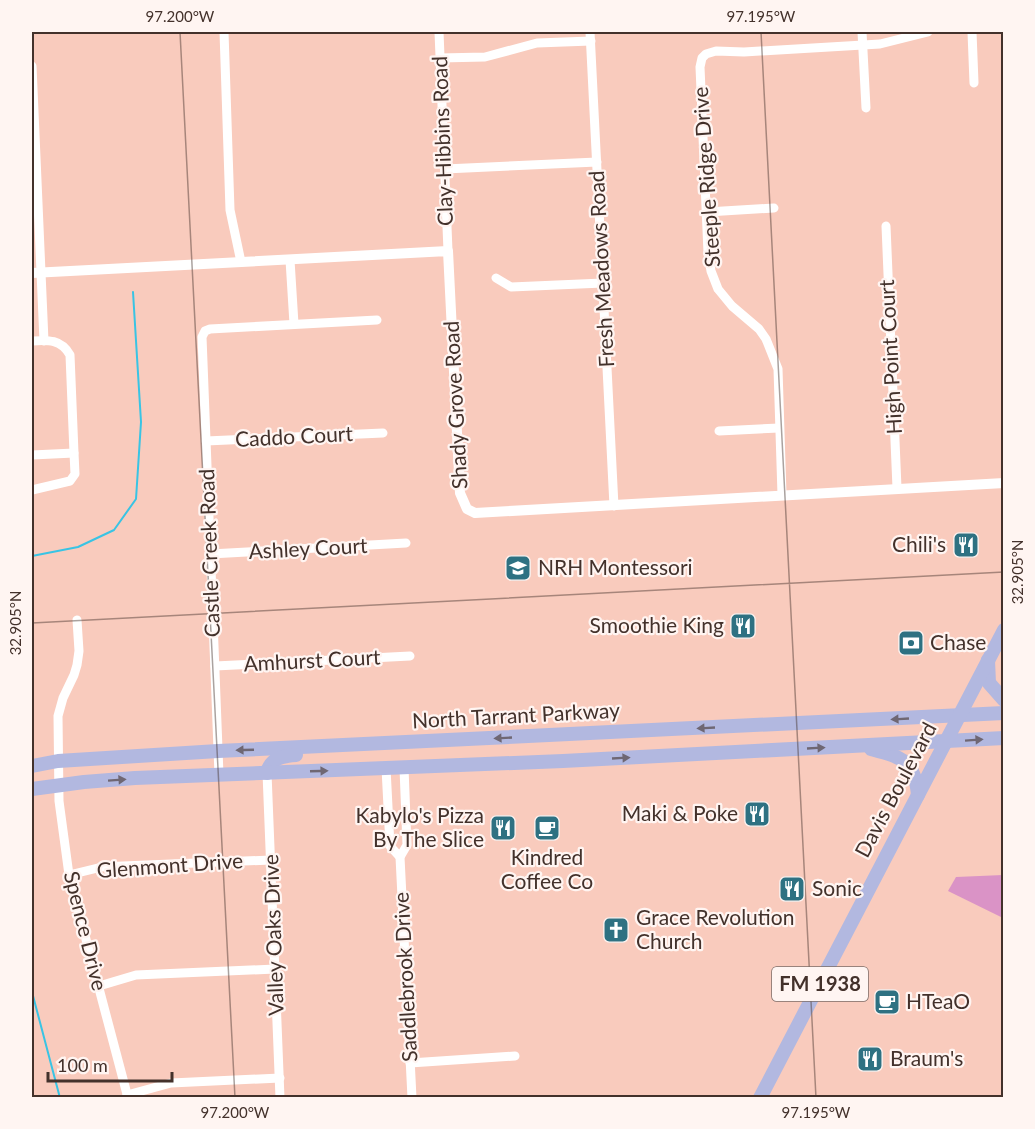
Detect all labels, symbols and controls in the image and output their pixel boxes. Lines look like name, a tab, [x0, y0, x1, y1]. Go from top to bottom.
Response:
text: 97.200°W	[146, 7, 215, 25]
text: 97.195°W	[727, 7, 796, 25]
street label: Clay-Hibbins Road	[426, 56, 457, 226]
street label: Steeple Ridge Drive	[687, 86, 724, 268]
street label: Fresh Meadows Road	[583, 170, 618, 368]
street label: High Point Court	[873, 279, 906, 435]
street label: Shady Grove Road	[438, 320, 471, 490]
street label: Caddo Court	[234, 420, 354, 451]
street label: Castle Creek Road	[193, 468, 224, 638]
restaurant icon: Chili's	[951, 530, 981, 560]
place label: Chili's	[892, 531, 946, 556]
street label: Ashley Court	[248, 532, 369, 563]
text: 32.905°N	[1008, 540, 1026, 604]
school or university icon: NRH Montessori	[503, 553, 533, 583]
place label: NRH Montessori	[538, 554, 693, 579]
text: 32.905°N	[6, 591, 24, 655]
restaurant icon: Smoothie King	[728, 611, 758, 641]
place label: Smoothie King	[590, 612, 724, 637]
bank icon: Chase	[896, 628, 926, 658]
place label: Chase	[930, 629, 986, 654]
street label: Amhurst Court	[243, 643, 381, 676]
street label: North Tarrant Parkway	[411, 697, 621, 732]
one-way arrow	[891, 714, 910, 723]
street label: Davis Boulevard	[849, 718, 941, 861]
one-way arrow	[696, 723, 715, 732]
one-way arrow	[493, 733, 512, 742]
one-way arrow	[965, 735, 984, 745]
one-way arrow	[806, 744, 825, 753]
one-way arrow	[236, 745, 255, 755]
one-way arrow	[612, 754, 631, 763]
one-way arrow	[309, 766, 328, 775]
one-way arrow	[107, 775, 126, 784]
restaurant icon: Maki & Poke	[742, 799, 772, 829]
place label: Maki & Poke	[622, 800, 738, 825]
place label: Kabylo's Pizza By The Slice	[355, 802, 484, 851]
restaurant icon: Kabylo's Pizza By The Slice	[488, 813, 518, 843]
cafe icon: Kindred Coffee Co	[532, 813, 562, 843]
place label: Kindred Coffee Co	[501, 844, 593, 893]
street label: Glenmont Drive	[96, 847, 244, 882]
street label: Valley Oaks Drive	[257, 854, 288, 1016]
street label: Spence Drive	[60, 868, 113, 993]
restaurant icon: Sonic	[777, 874, 807, 904]
place label: Sonic	[812, 875, 862, 900]
street label: Saddlebrook Drive	[388, 891, 421, 1063]
place label: Grace Revolution Church	[636, 904, 794, 953]
church icon: Grace Revolution Church	[601, 915, 631, 945]
road number: FM 1938	[772, 967, 868, 1001]
cafe icon: HTeaO	[872, 987, 902, 1017]
place label: HTeaO	[906, 988, 970, 1013]
restaurant icon: Braum's	[855, 1044, 885, 1074]
scale bar	[48, 1045, 172, 1083]
place label: Braum's	[890, 1045, 963, 1070]
text: 100 m	[57, 1054, 108, 1076]
text: 97.200°W	[201, 1103, 270, 1121]
text: 97.195°W	[782, 1103, 851, 1121]

